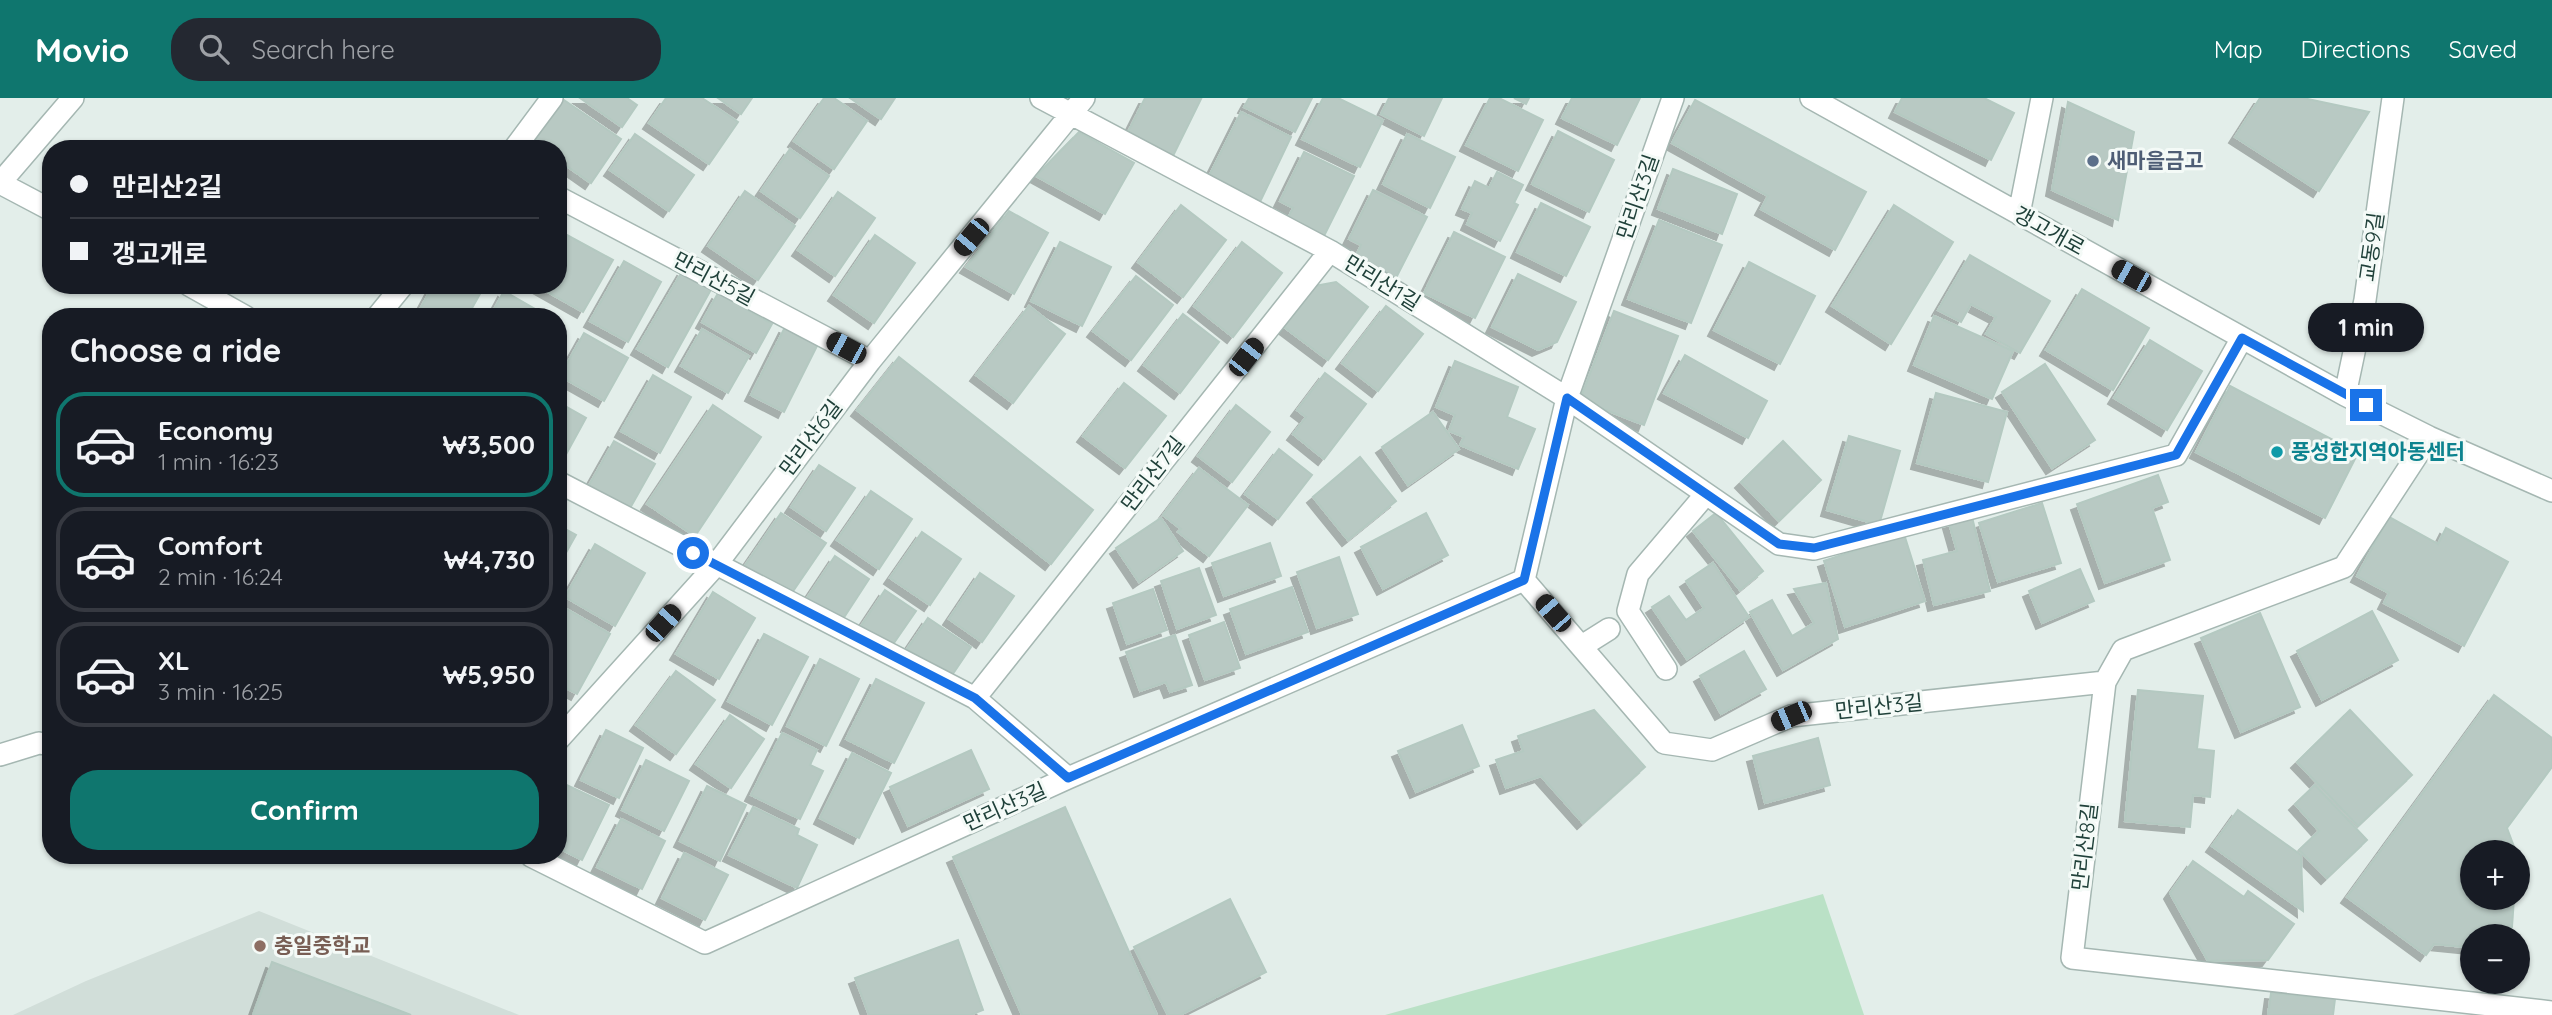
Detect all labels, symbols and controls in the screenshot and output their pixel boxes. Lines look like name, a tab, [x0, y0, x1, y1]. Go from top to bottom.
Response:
search box	[171, 18, 661, 81]
text: Movio	[35, 29, 129, 70]
icon: search	[195, 30, 233, 68]
text: Search here	[251, 33, 395, 66]
text: Map	[2214, 34, 2263, 64]
text: Directions	[2301, 34, 2411, 64]
text: Saved	[2449, 34, 2517, 64]
place label: 새마을금고	[2107, 147, 2204, 173]
street label: 만리산3길	[1610, 151, 1664, 243]
marker: 새마을금고	[2085, 153, 2101, 169]
text: 만리산2길	[112, 170, 222, 203]
street label: 갱고개로	[2009, 200, 2090, 260]
street label: 교동9길	[2353, 211, 2389, 283]
car	[950, 214, 993, 260]
text: 갱고개로	[112, 237, 208, 270]
street label: 만리산5길	[669, 246, 760, 310]
street label: 만리산1길	[1340, 249, 1425, 316]
car	[2108, 257, 2155, 295]
callout: 1 min	[2308, 303, 2424, 352]
text: 1 min	[2338, 313, 2394, 342]
car	[823, 329, 870, 367]
text: Choose a ride	[70, 330, 282, 370]
car	[1225, 334, 1268, 380]
route end	[2350, 389, 2382, 421]
street label: 만리산6길	[773, 394, 847, 481]
icon: car	[74, 413, 137, 476]
text: Economy	[158, 414, 273, 447]
text: ₩3,500	[442, 428, 535, 461]
street label: 만리산7길	[1115, 431, 1190, 516]
place label: 풍성한지역아동센터	[2291, 438, 2465, 464]
marker: 풍성한지역아동센터	[2269, 444, 2285, 460]
text: 1 min · 16:23	[158, 447, 279, 476]
icon: car	[74, 528, 137, 591]
text: Comfort	[158, 529, 263, 562]
route start	[677, 537, 709, 569]
text: ₩4,730	[444, 543, 535, 576]
text: 2 min · 16:24	[158, 562, 283, 591]
car	[1532, 590, 1575, 636]
car	[642, 600, 685, 646]
icon: car	[74, 643, 137, 706]
text: XL	[158, 644, 190, 677]
text: ₩5,950	[443, 658, 535, 691]
text: 3 min · 16:25	[158, 677, 283, 706]
street label: 만리산3길	[1834, 688, 1924, 724]
car	[1768, 698, 1815, 734]
button: Confirm	[70, 770, 539, 850]
street label: 만리산3길	[959, 776, 1050, 836]
street label: 만리산8길	[2066, 801, 2102, 892]
map controls	[2460, 840, 2530, 994]
button: +	[2460, 840, 2530, 910]
button: −	[2460, 924, 2530, 994]
place label: 충일중학교	[274, 932, 371, 958]
marker: 충일중학교	[252, 938, 268, 954]

